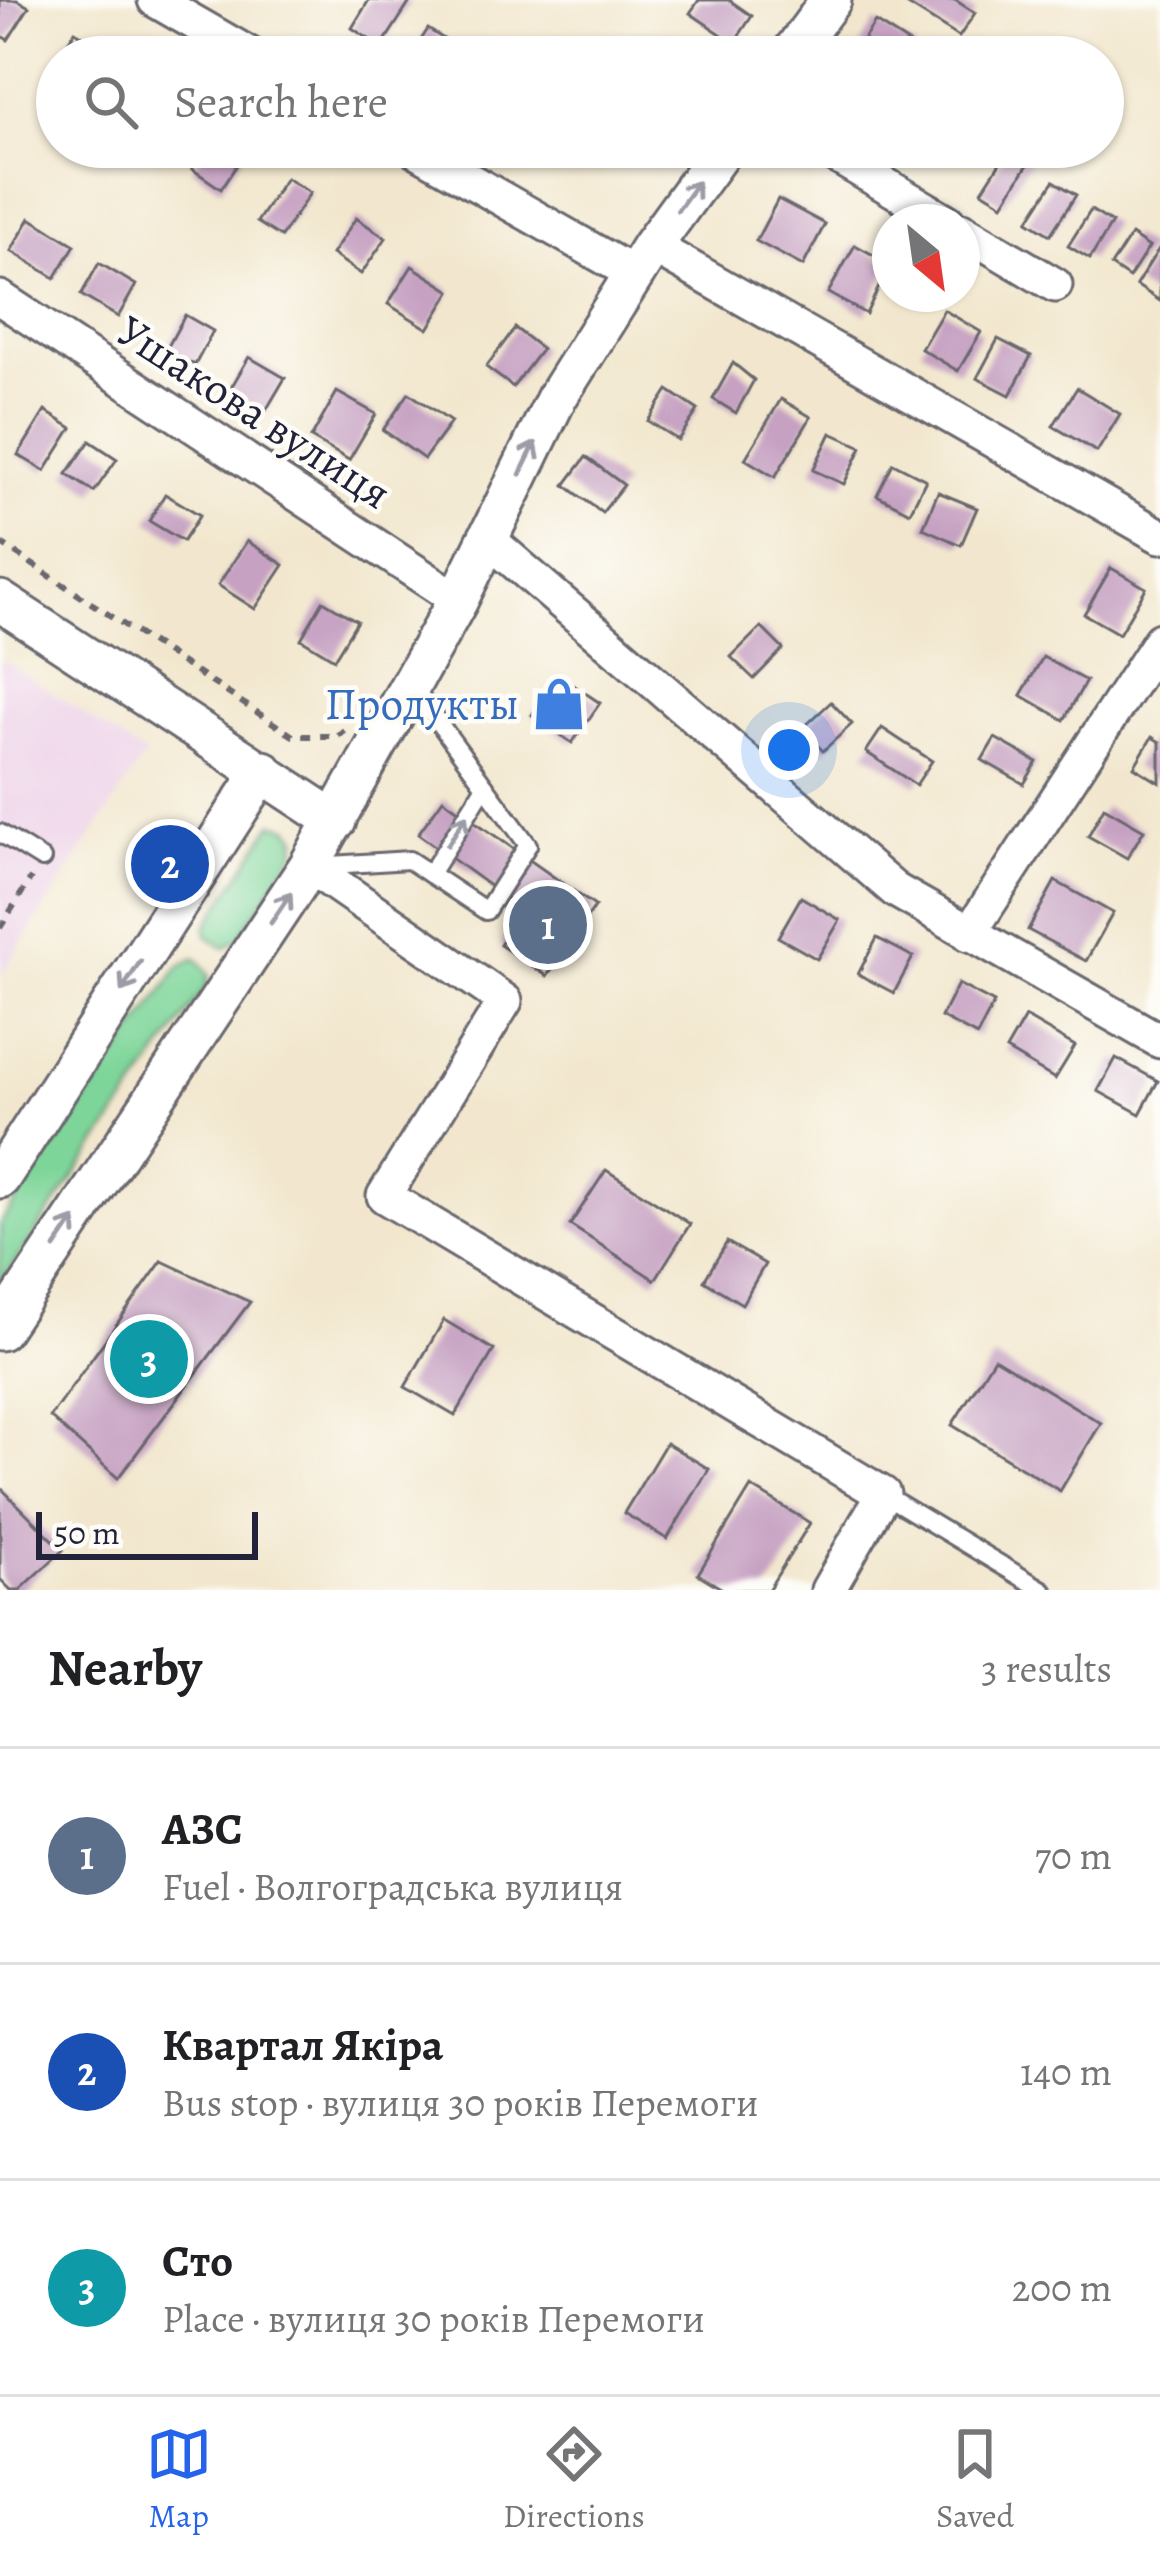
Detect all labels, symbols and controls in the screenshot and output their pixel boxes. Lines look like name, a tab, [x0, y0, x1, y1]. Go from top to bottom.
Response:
search box	[36, 36, 1124, 168]
icon: search	[78, 69, 144, 135]
text: Search here	[174, 71, 388, 133]
one-way arrow	[675, 180, 701, 213]
north arrow	[872, 204, 980, 312]
street label: Ушакова вулиця	[105, 300, 403, 524]
one-way arrow	[518, 441, 540, 477]
place label: Продукты	[325, 673, 519, 735]
shop icon: Продукты	[530, 675, 588, 733]
your location	[759, 720, 819, 780]
one-way arrow	[445, 813, 469, 847]
pin: 2	[131, 819, 209, 909]
pin: 1	[509, 880, 587, 970]
one-way arrow	[268, 892, 293, 926]
one-way arrow	[119, 958, 143, 992]
one-way arrow	[52, 1216, 77, 1250]
pin: 3	[110, 1314, 188, 1404]
scale bar	[36, 1506, 258, 1559]
text: 50 m	[54, 1510, 120, 1555]
text: Nearby	[48, 1633, 202, 1703]
text: 3 results	[981, 1642, 1112, 1695]
text: АЗС	[162, 1798, 243, 1860]
text: 1	[80, 1829, 94, 1882]
text: 70 m	[1035, 1829, 1112, 1882]
text: Fuel · Волгоградська вулиця	[162, 1860, 623, 1913]
text: Квартал Якіра	[162, 2014, 443, 2076]
text: 2	[78, 2045, 96, 2098]
text: 140 m	[1020, 2045, 1112, 2098]
text: Bus stop · вулиця 30 років Перемоги	[162, 2076, 759, 2129]
text: Сто	[162, 2230, 233, 2292]
text: 3	[79, 2261, 95, 2314]
text: 200 m	[1012, 2261, 1112, 2314]
text: Place · вулиця 30 років Перемоги	[162, 2292, 705, 2345]
tab: Map	[146, 2421, 212, 2538]
tab: Directions	[503, 2421, 645, 2538]
tab: Saved	[936, 2421, 1014, 2538]

